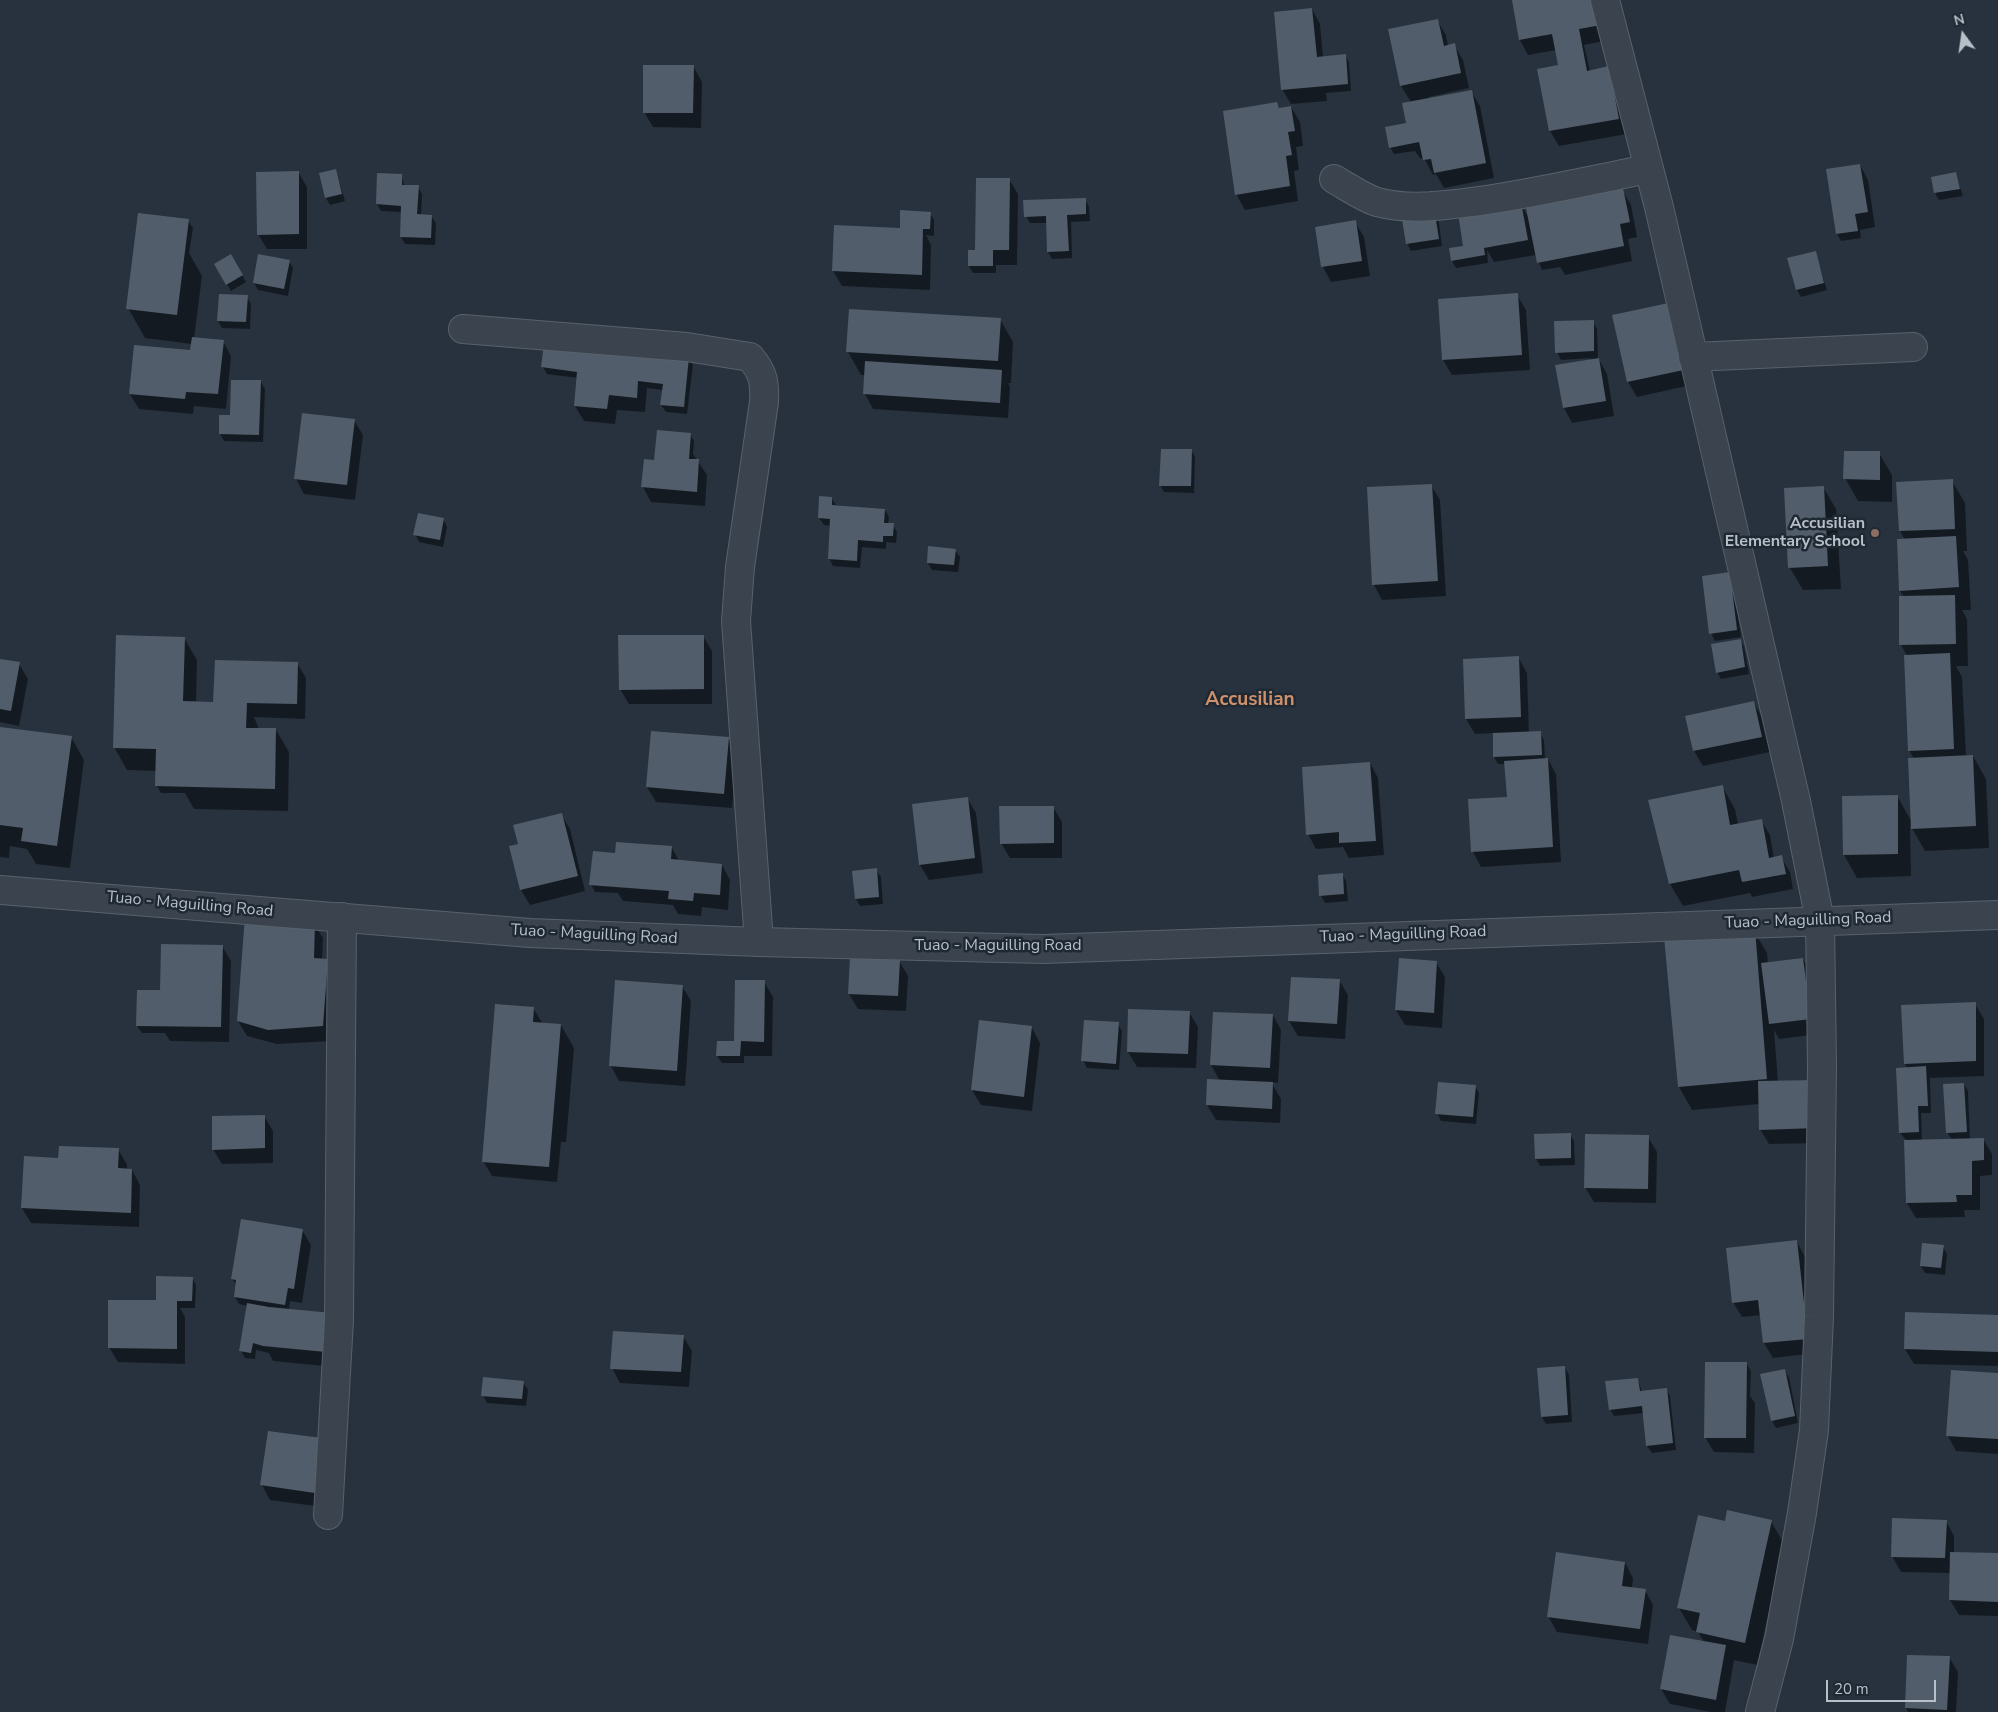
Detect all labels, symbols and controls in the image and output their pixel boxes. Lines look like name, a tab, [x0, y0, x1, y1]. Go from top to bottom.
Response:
text: N	[1952, 9, 1967, 30]
north arrow	[1938, 10, 1988, 60]
place label: Accusilian Elementary School	[1725, 514, 1865, 552]
marker: Accusilian Elementary School	[1869, 527, 1881, 539]
district label: Accusilian	[1205, 689, 1295, 711]
street label: Tuao - Maguilling Road	[106, 888, 274, 922]
street label: Tuao - Maguilling Road	[1724, 908, 1892, 934]
street label: Tuao - Maguilling Road	[510, 921, 678, 949]
street label: Tuao - Maguilling Road	[1319, 922, 1487, 948]
street label: Tuao - Maguilling Road	[914, 936, 1082, 956]
scale bar	[1828, 1670, 1938, 1702]
text: 20 m	[1834, 1679, 1869, 1699]

